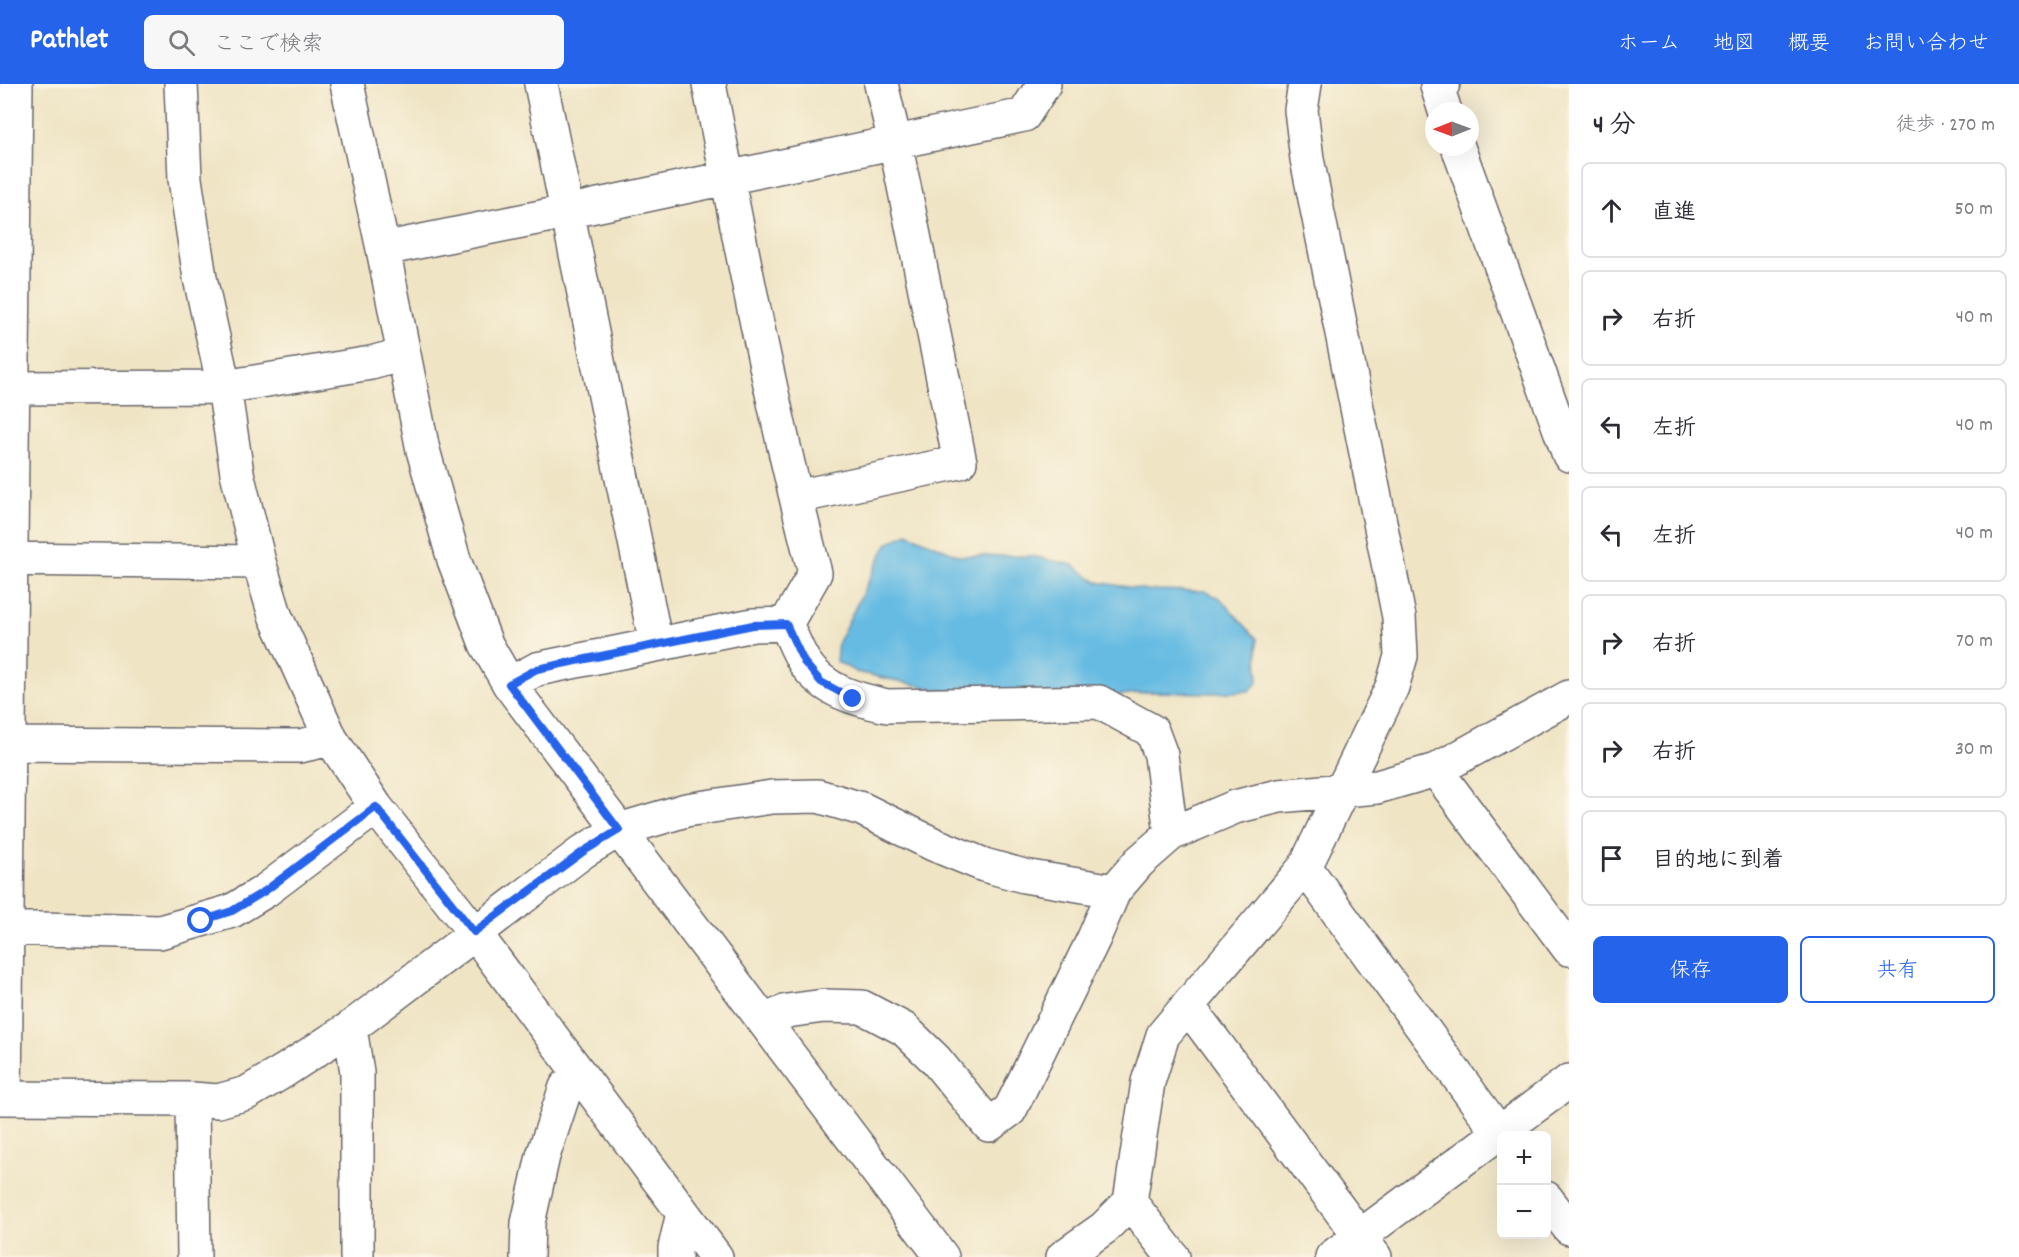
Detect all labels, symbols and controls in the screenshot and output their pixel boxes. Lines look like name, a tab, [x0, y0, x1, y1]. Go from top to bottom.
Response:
search box	[144, 15, 564, 69]
text: Pathlet	[30, 22, 108, 62]
icon: search	[165, 26, 198, 59]
text: ここで検索	[213, 30, 323, 61]
text: ホーム	[1618, 30, 1680, 60]
text: 地図	[1713, 30, 1755, 60]
text: 概要	[1788, 30, 1830, 60]
text: お問い合わせ	[1863, 30, 1989, 60]
north arrow	[1425, 102, 1479, 156]
text: 4 分	[1593, 108, 1636, 145]
text: 徒歩 · 270 m	[1896, 112, 1995, 140]
icon: ahead	[1595, 194, 1628, 227]
text: 50 m	[1955, 196, 1993, 224]
text: 直進	[1652, 198, 1696, 229]
icon: right	[1595, 302, 1628, 335]
text: 40 m	[1955, 304, 1993, 332]
text: 右折	[1652, 306, 1696, 337]
icon: left	[1595, 410, 1628, 443]
text: 40 m	[1955, 412, 1993, 440]
text: 左折	[1652, 414, 1696, 445]
icon: left	[1595, 518, 1628, 551]
text: 40 m	[1955, 520, 1993, 548]
text: 左折	[1652, 522, 1696, 553]
icon: right	[1595, 626, 1628, 659]
text: 70 m	[1956, 628, 1993, 656]
text: 右折	[1652, 630, 1696, 661]
route end	[839, 685, 865, 711]
icon: right	[1595, 734, 1628, 767]
text: 30 m	[1955, 736, 1993, 764]
text: 右折	[1652, 738, 1696, 769]
icon: arrive	[1595, 842, 1628, 875]
text: 目的地に到着	[1652, 846, 1784, 877]
route start	[187, 907, 213, 933]
button: 保存	[1593, 936, 1788, 1003]
button: 共有	[1800, 936, 1995, 1003]
map controls	[1497, 1131, 1551, 1239]
button: +	[1497, 1131, 1551, 1185]
button: −	[1497, 1185, 1551, 1239]

